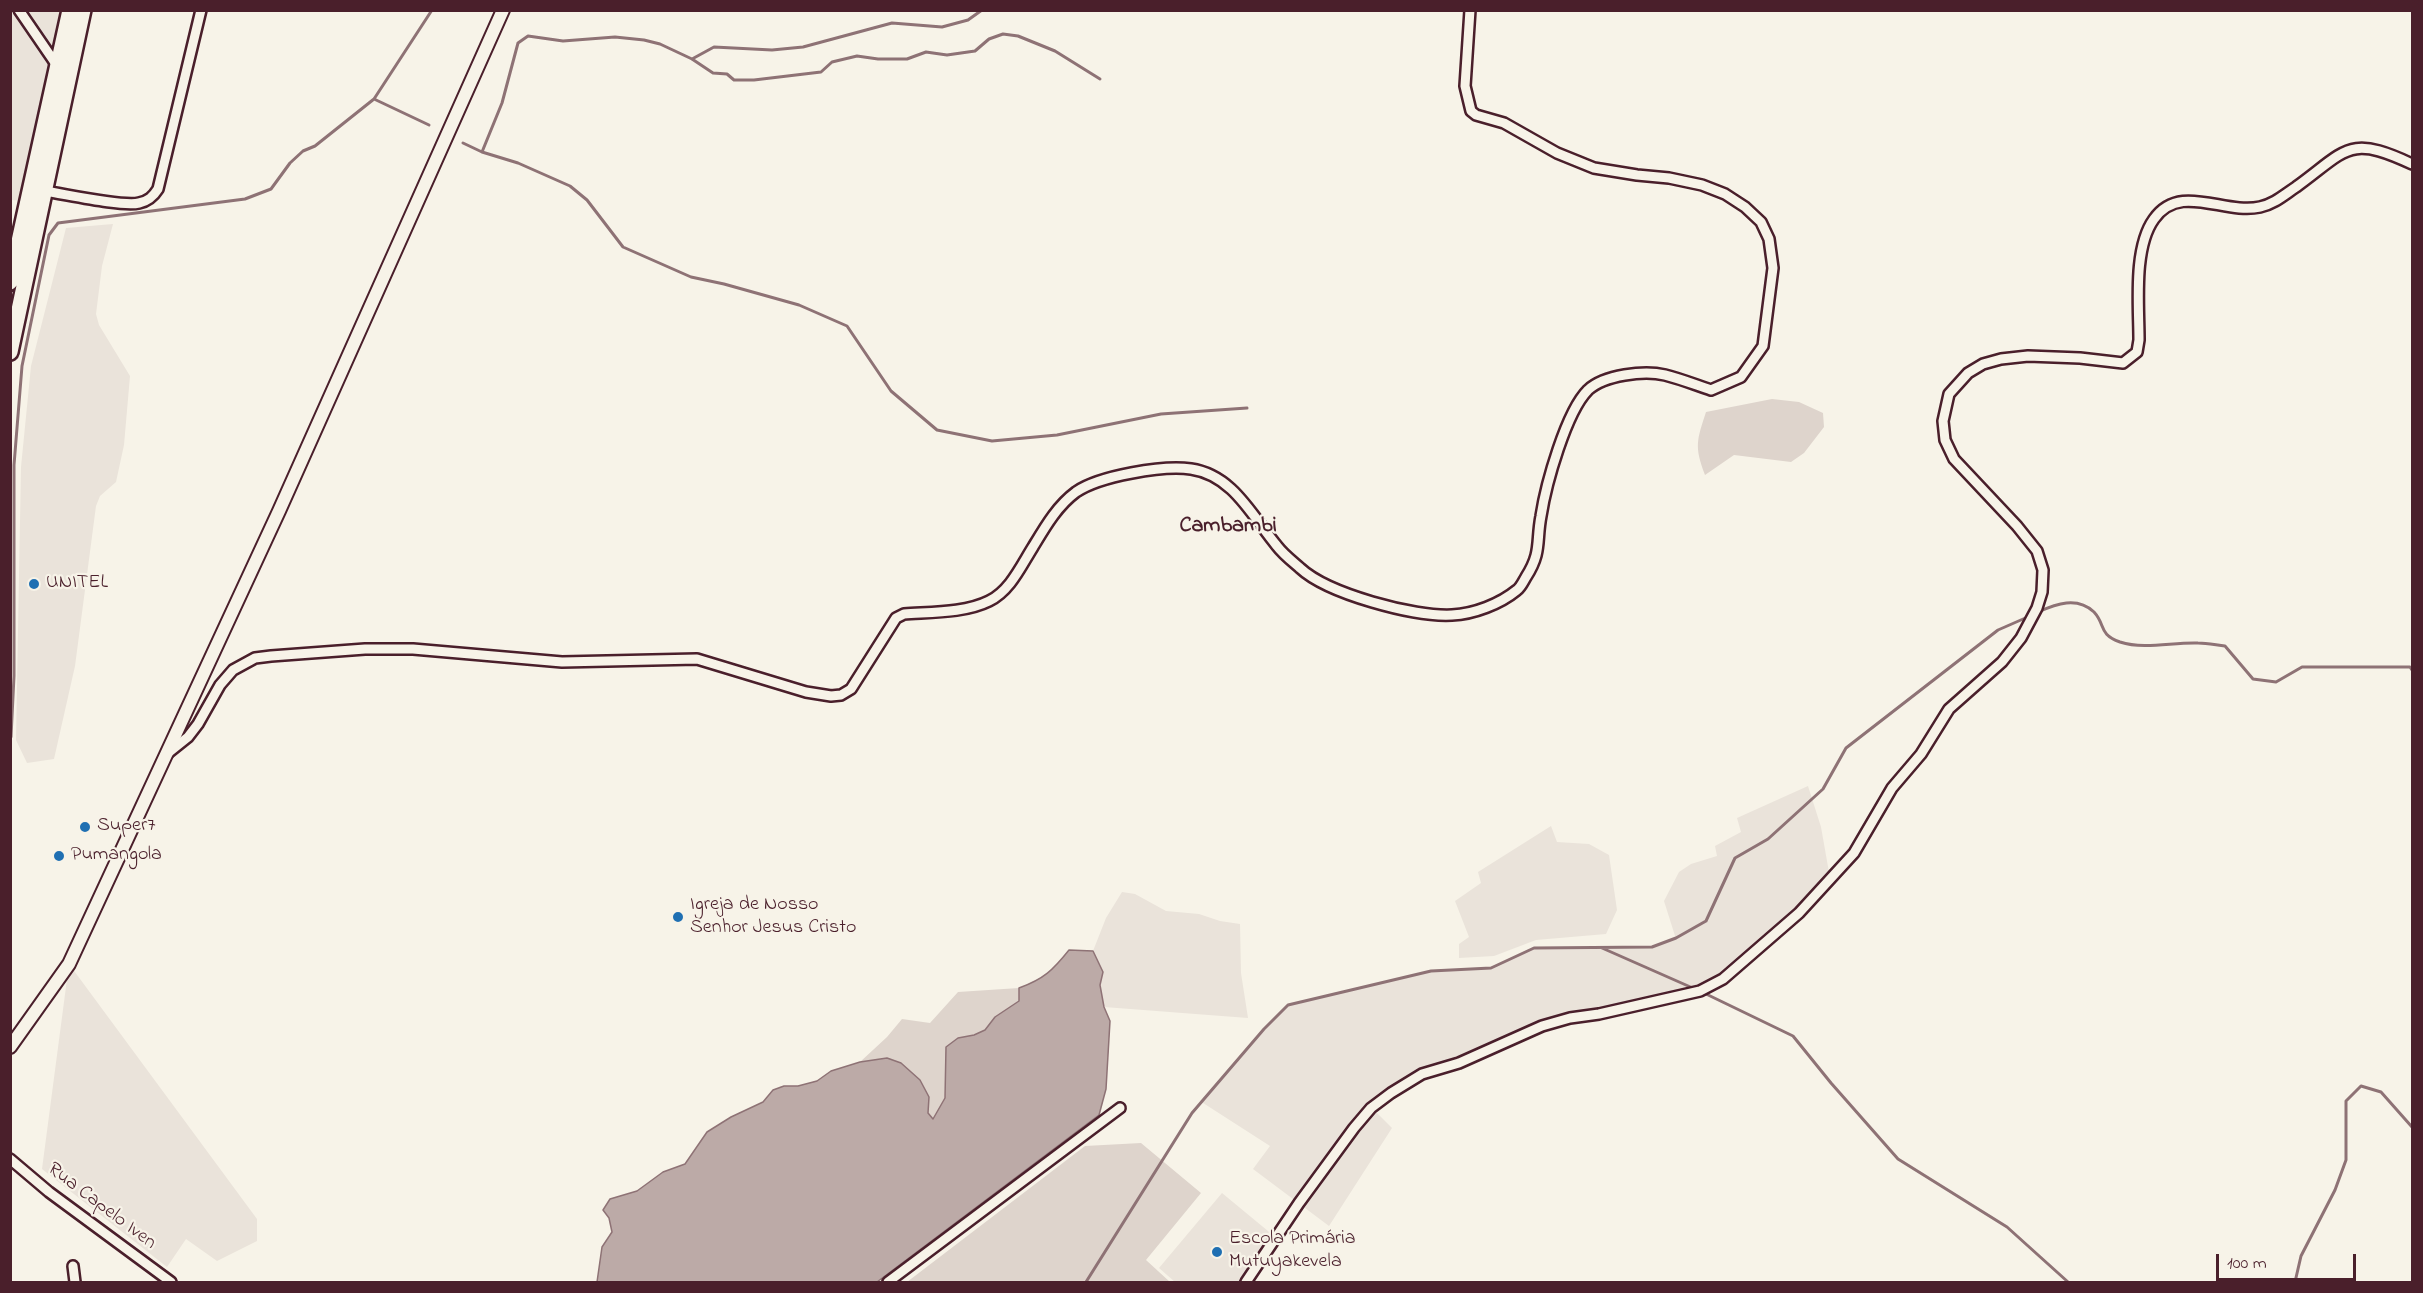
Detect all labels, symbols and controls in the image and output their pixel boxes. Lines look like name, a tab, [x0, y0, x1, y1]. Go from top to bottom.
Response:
district label: Cambambi	[1179, 514, 1277, 540]
place label: UNITEL	[46, 572, 108, 596]
marker: UNITEL	[27, 577, 41, 591]
place label: Super7	[97, 815, 155, 839]
marker: Super7	[78, 820, 92, 834]
place label: Pumangola	[71, 844, 162, 868]
marker: Pumangola	[52, 849, 66, 863]
place label: Igreja de Nosso Senhor Jesus Cristo	[690, 894, 856, 941]
marker: Igreja de Nosso Senhor Jesus Cristo	[671, 910, 685, 924]
street label: Rua Capelo Iven	[42, 1158, 160, 1256]
place label: Escola Primária Mutuyakevela	[1229, 1228, 1356, 1275]
scale bar	[2219, 1242, 2358, 1280]
marker: Escola Primária Mutuyakevela	[1210, 1245, 1224, 1259]
text: 100 m	[2227, 1251, 2267, 1277]

